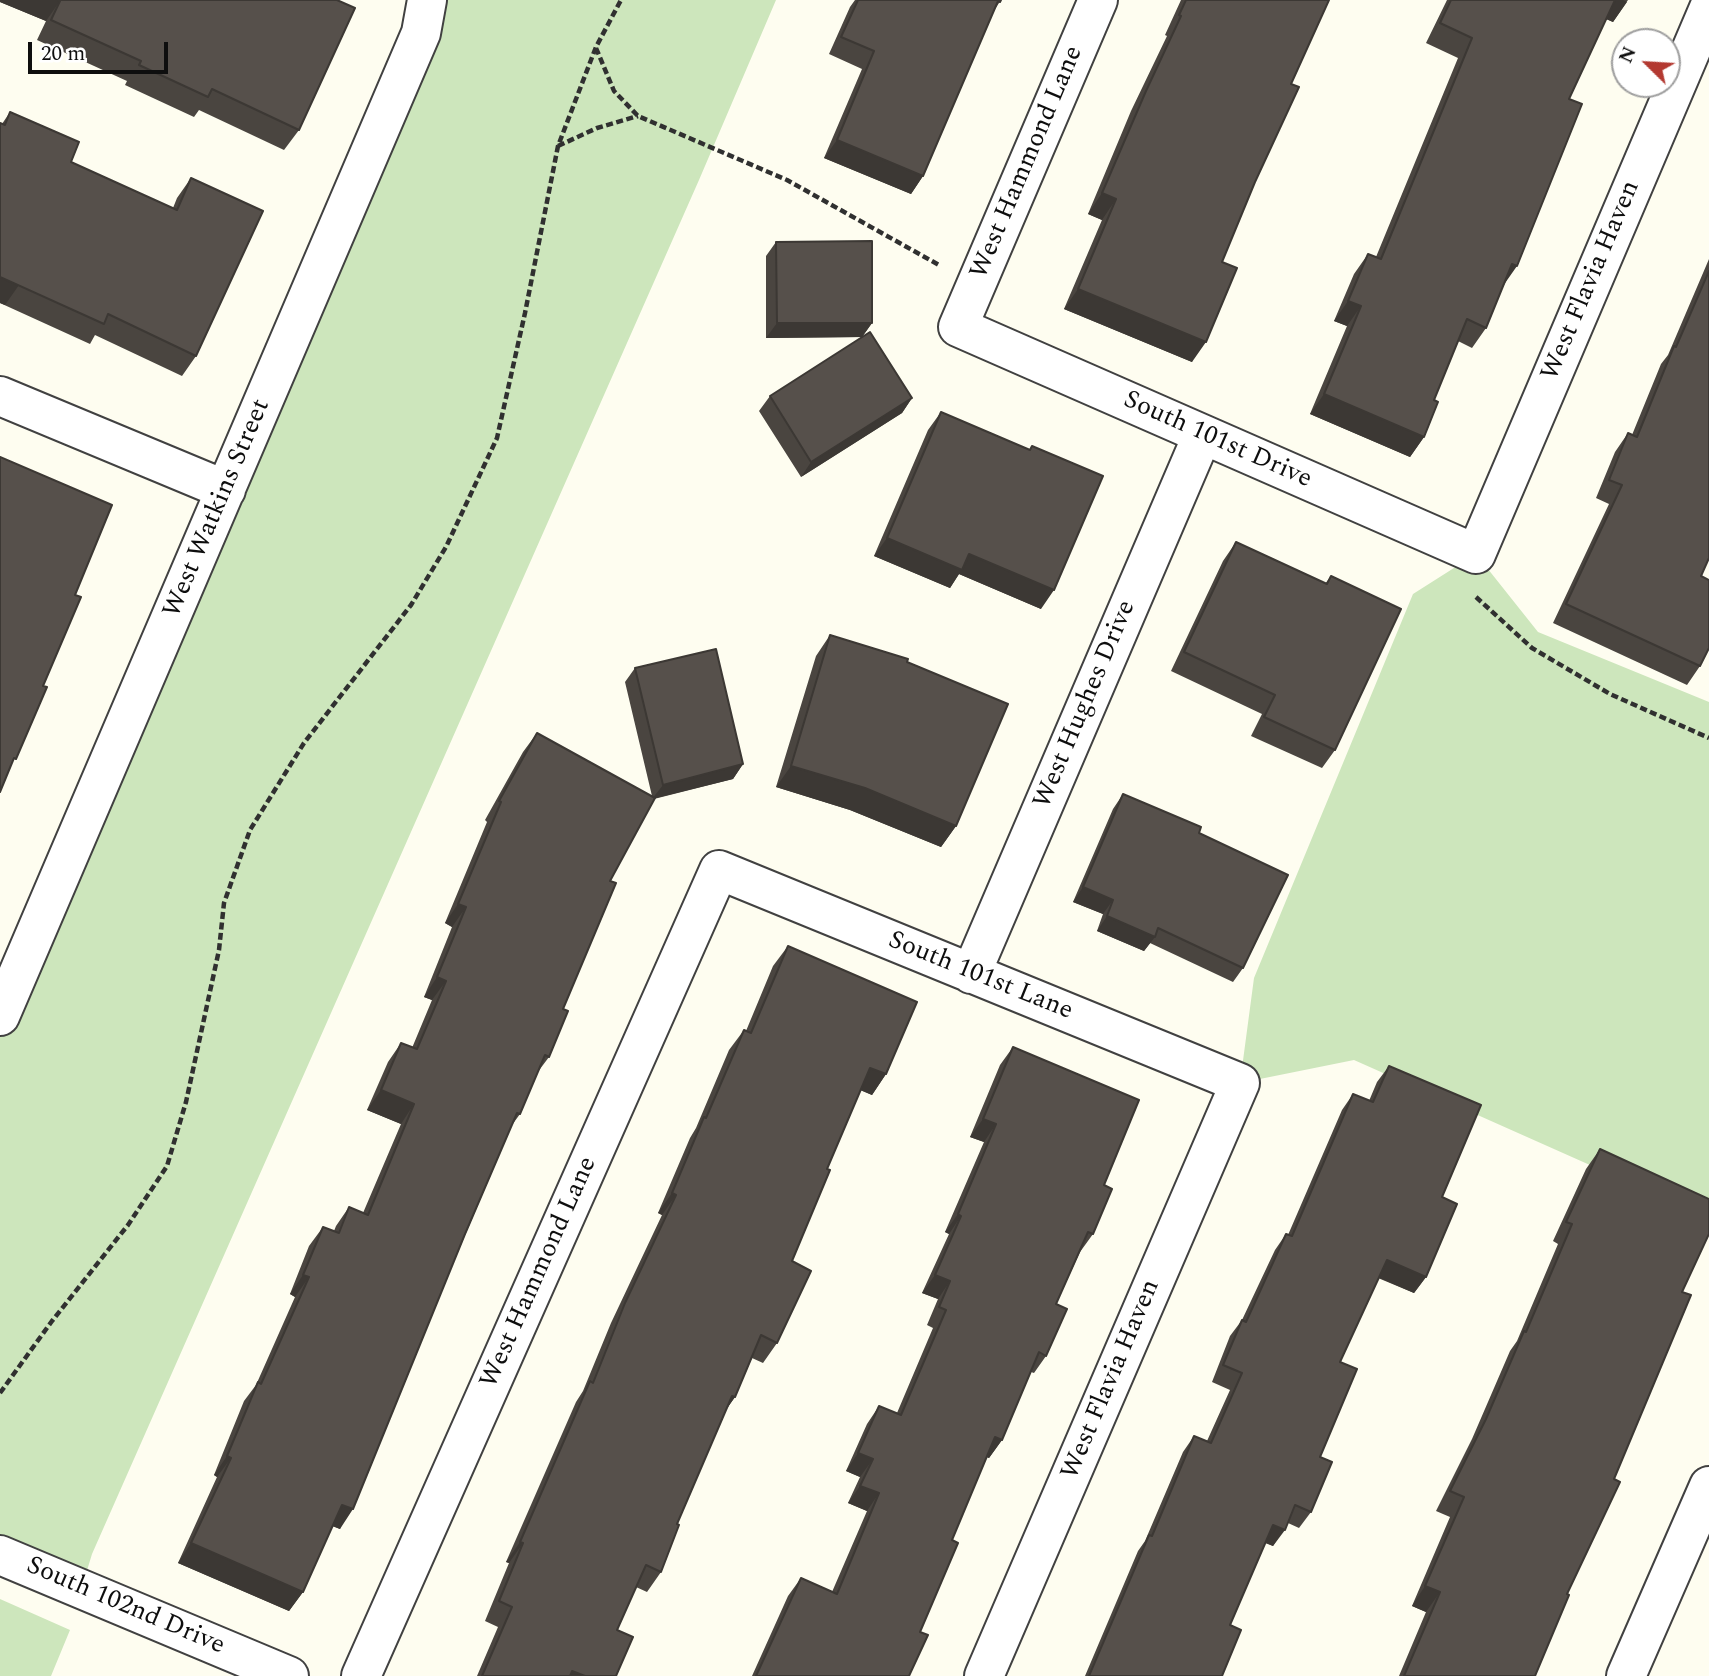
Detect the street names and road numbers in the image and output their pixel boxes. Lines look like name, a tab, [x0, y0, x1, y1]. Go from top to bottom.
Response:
street label: West Hammond Lane	[965, 42, 1091, 284]
street label: West Flavia Haven	[1536, 176, 1648, 386]
street label: South 101st Drive	[1118, 385, 1316, 497]
street label: West Watkins Street	[158, 395, 278, 623]
street label: West Hughes Drive	[1028, 596, 1144, 814]
street label: South 101st Lane	[883, 926, 1077, 1028]
street label: West Hammond Lane	[475, 1153, 605, 1393]
street label: West Flavia Haven	[1056, 1275, 1168, 1485]
street label: South 102nd Drive	[21, 1551, 229, 1663]

